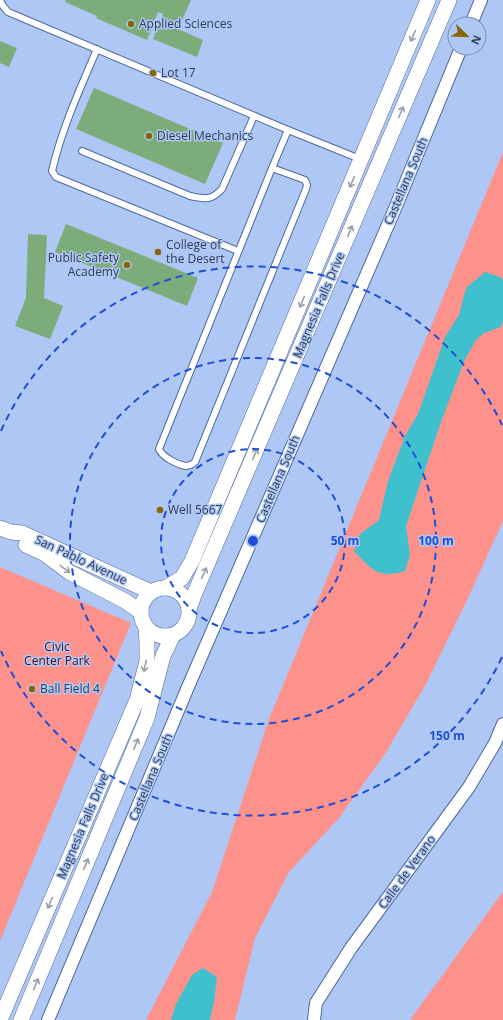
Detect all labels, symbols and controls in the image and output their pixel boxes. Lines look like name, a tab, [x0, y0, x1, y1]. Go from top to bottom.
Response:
place label: Applied Sciences	[139, 15, 232, 32]
north arrow	[447, 16, 487, 56]
marker: Applied Sciences	[126, 19, 136, 29]
one-way arrow	[409, 30, 416, 42]
text: N	[468, 33, 485, 47]
place label: Lot 17	[161, 64, 196, 81]
marker: Lot 17	[148, 68, 158, 78]
one-way arrow	[398, 106, 406, 118]
place label: Diesel Mechanics	[157, 127, 254, 144]
marker: Diesel Mechanics	[144, 131, 154, 141]
street label: Castellana South	[379, 134, 432, 227]
one-way arrow	[348, 175, 355, 187]
one-way arrow	[347, 226, 355, 238]
place label: College of the Desert	[166, 236, 225, 267]
marker: College of the Desert	[153, 247, 163, 257]
place label: Public Safety Academy	[48, 249, 120, 280]
street label: Magnesia Falls Drive	[288, 249, 349, 360]
marker: Public Safety Academy	[122, 260, 132, 270]
one-way arrow	[298, 295, 305, 307]
street label: Castellana South	[251, 432, 304, 525]
one-way arrow	[252, 448, 259, 460]
place label: Well 5667	[168, 501, 223, 518]
marker: Well 5667	[155, 505, 165, 515]
street label: San Pablo Avenue	[32, 531, 130, 589]
text: 50 m	[331, 532, 359, 549]
text: 100 m	[418, 532, 454, 549]
centre of rings	[246, 534, 260, 548]
one-way arrow	[60, 565, 71, 573]
one-way arrow	[201, 568, 208, 580]
park label: Civic Center Park	[24, 638, 91, 669]
one-way arrow	[141, 659, 149, 672]
place label: Ball Field 4	[40, 680, 100, 697]
marker: Ball Field 4	[27, 684, 37, 694]
text: 150 m	[429, 727, 465, 744]
street label: Castellana South	[124, 730, 177, 823]
one-way arrow	[133, 738, 140, 750]
street label: Magnesia Falls Drive	[52, 770, 113, 881]
street label: Calle de Verano	[374, 831, 439, 912]
one-way arrow	[83, 858, 90, 870]
one-way arrow	[46, 896, 53, 908]
one-way arrow	[33, 978, 40, 990]

